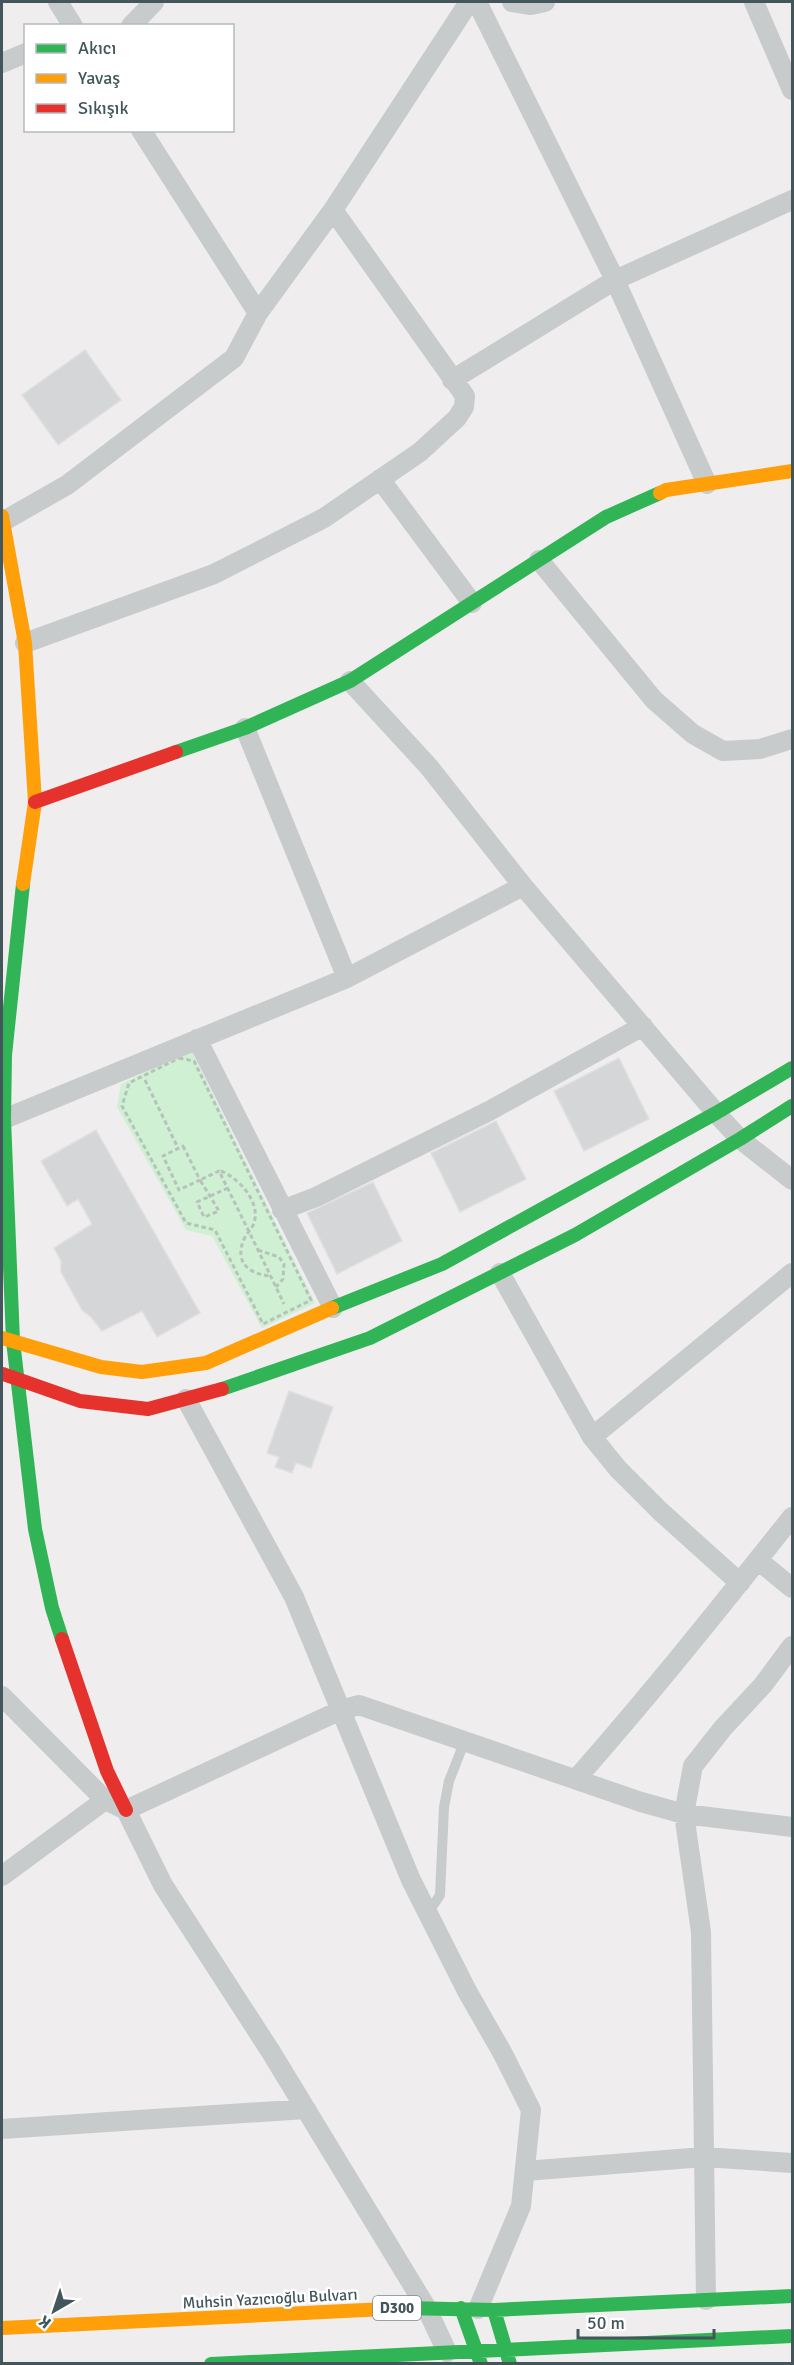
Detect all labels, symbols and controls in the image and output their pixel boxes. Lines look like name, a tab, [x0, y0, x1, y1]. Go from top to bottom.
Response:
legend	[24, 24, 234, 132]
text: Akıcı	[78, 37, 116, 59]
text: Yavaş	[78, 67, 120, 89]
text: Sıkışık	[78, 97, 128, 119]
north arrow	[24, 2281, 84, 2341]
street label: Muhsin Yazıcıoğlu Bulvarı	[182, 2284, 358, 2314]
road number: D300	[373, 2296, 421, 2320]
scale bar	[578, 2302, 714, 2340]
text: K	[35, 2311, 55, 2333]
text: 50 m	[587, 2312, 625, 2334]

